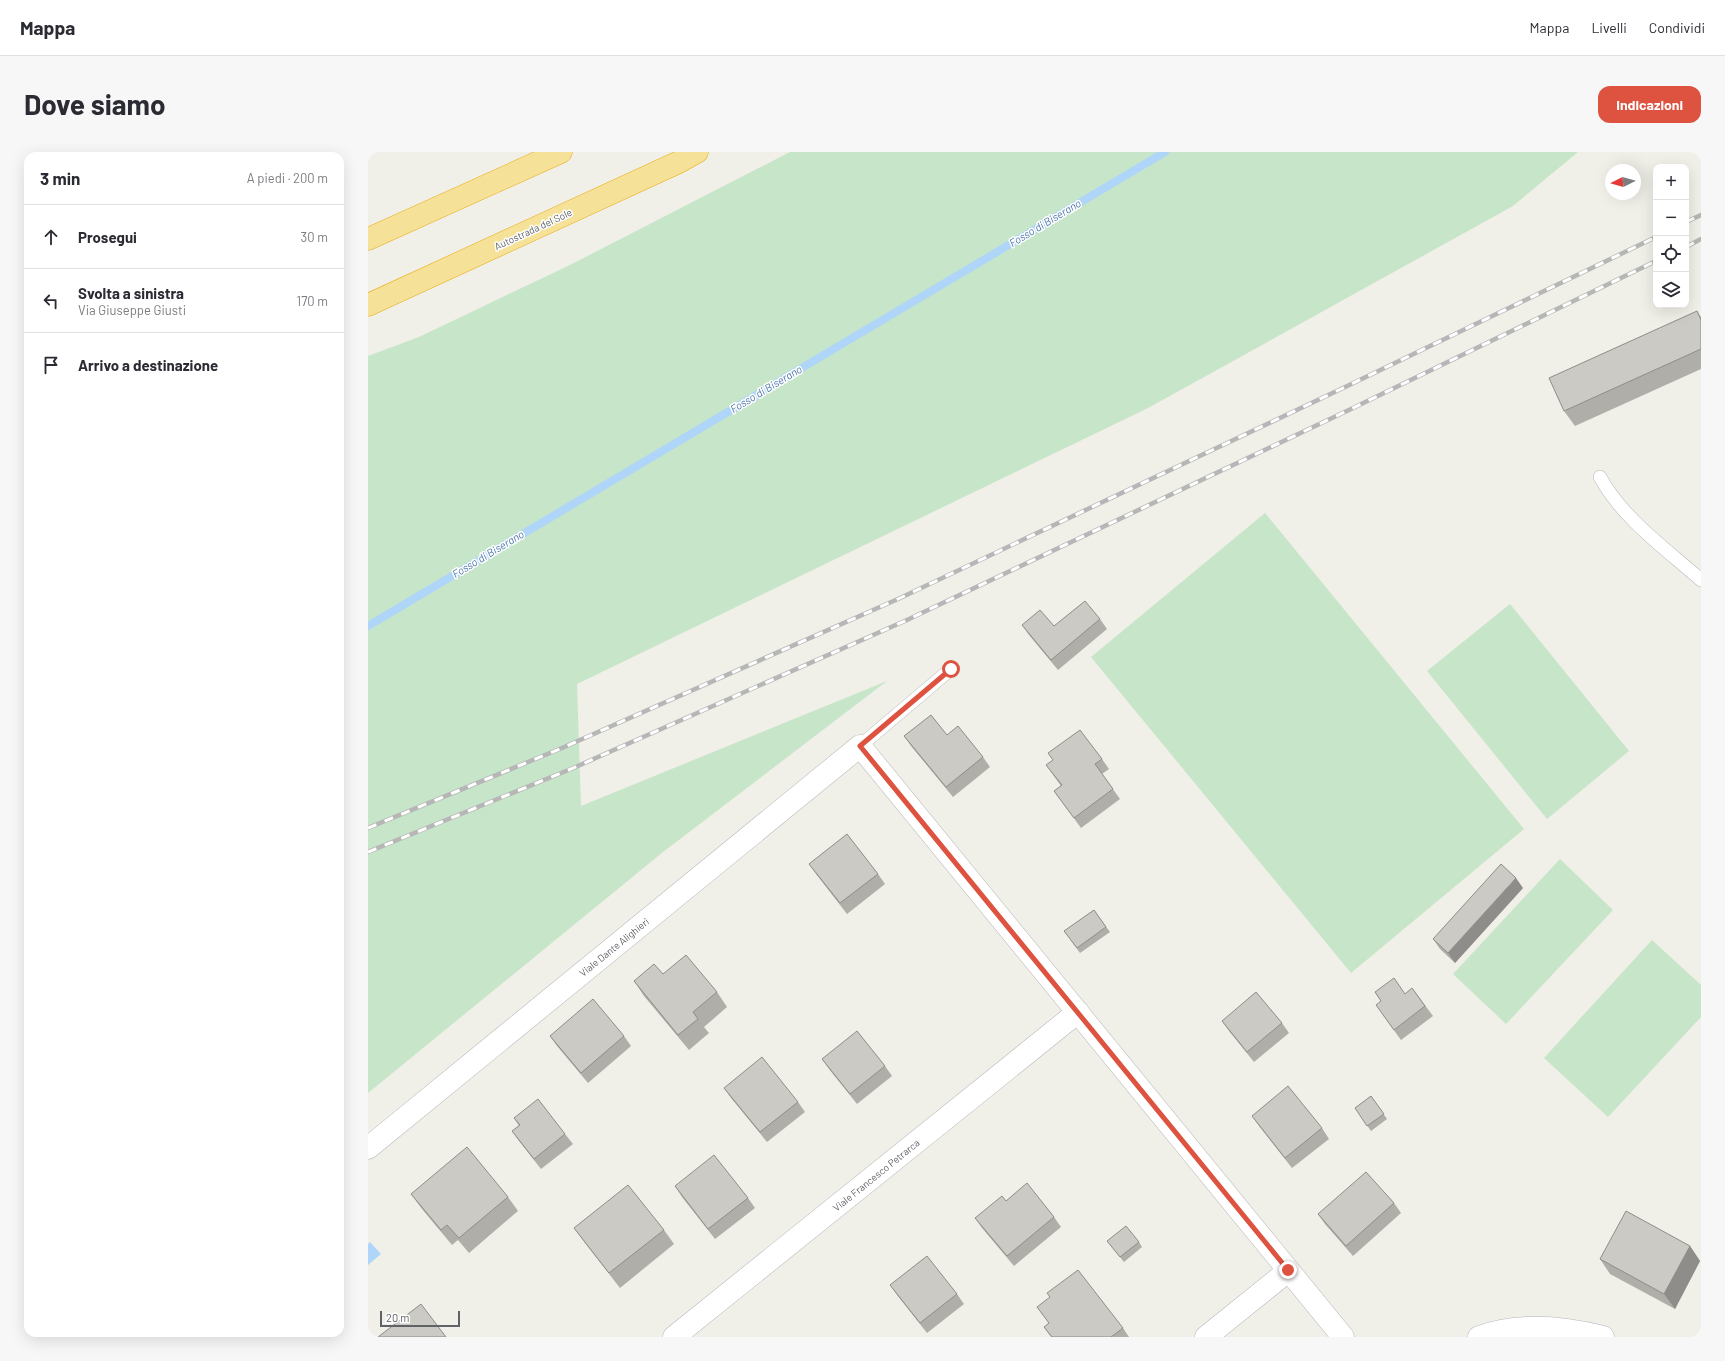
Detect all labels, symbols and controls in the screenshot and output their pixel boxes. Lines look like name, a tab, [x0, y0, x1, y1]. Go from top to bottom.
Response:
text: Mappa	[20, 16, 75, 39]
text: Mappa	[1530, 19, 1569, 36]
text: Livelli	[1591, 19, 1627, 36]
text: Condividi	[1649, 19, 1705, 36]
button: Indicazioni	[1598, 86, 1701, 123]
text: Dove siamo	[24, 87, 166, 121]
north arrow	[1605, 164, 1641, 200]
map controls	[1653, 164, 1689, 308]
button: +	[1653, 164, 1689, 200]
text: 3 min	[40, 168, 80, 188]
text: A piedi · 200 m	[247, 170, 328, 186]
water label: Fosso di Biserano	[1006, 196, 1083, 249]
button: −	[1653, 200, 1689, 236]
street label: Autostrada del Sole	[492, 206, 574, 252]
icon: ahead	[40, 226, 62, 248]
text: Prosegui	[78, 228, 137, 246]
text: 30 m	[301, 229, 328, 245]
button: locate	[1653, 236, 1689, 272]
button: layers	[1653, 272, 1689, 308]
text: Svolta a sinistra	[78, 284, 184, 302]
icon: left	[40, 290, 62, 312]
text: 170 m	[297, 293, 328, 309]
text: Via Giuseppe Giusti	[78, 302, 186, 318]
icon: arrive	[40, 354, 62, 376]
text: Arrivo a destinazione	[78, 356, 218, 374]
water label: Fosso di Biserano	[727, 362, 804, 415]
water label: Fosso di Biserano	[449, 527, 526, 580]
route start	[942, 660, 960, 678]
street label: Viale Dante Alighieri	[577, 915, 651, 979]
street label: Viale Francesco Petrarca	[830, 1136, 922, 1214]
route end	[1279, 1261, 1297, 1279]
scale bar	[380, 1309, 460, 1328]
text: 20 m	[386, 1311, 409, 1324]

